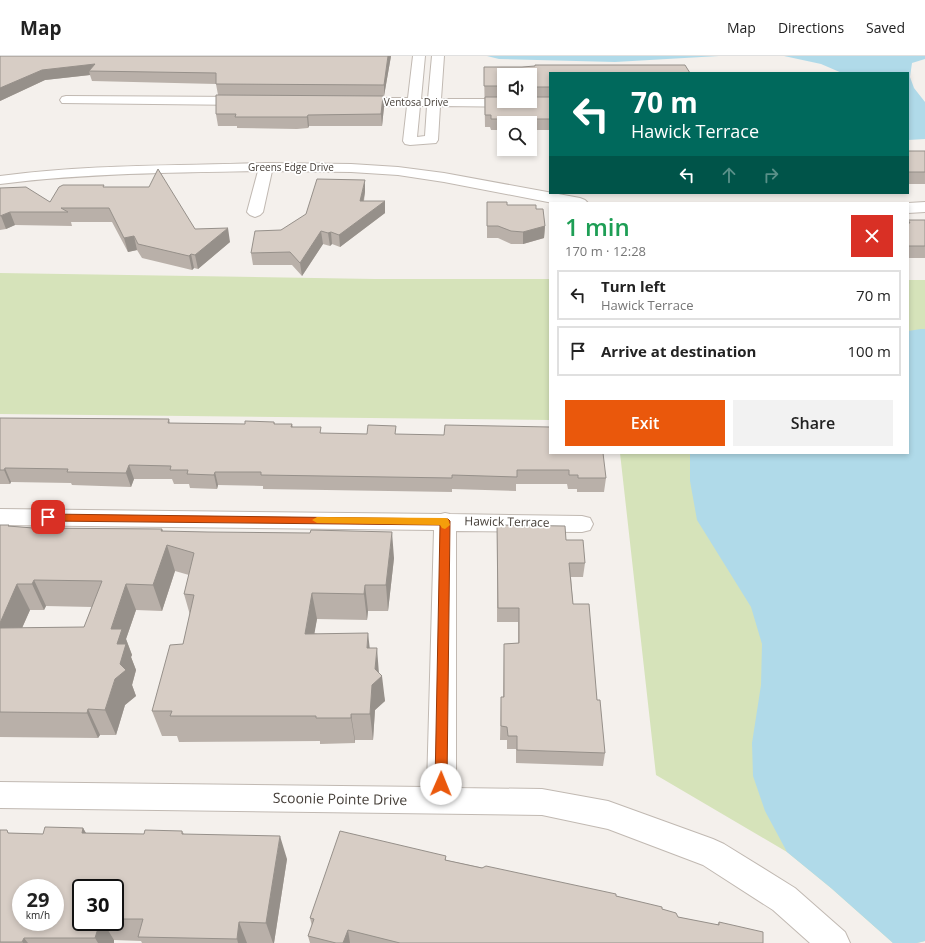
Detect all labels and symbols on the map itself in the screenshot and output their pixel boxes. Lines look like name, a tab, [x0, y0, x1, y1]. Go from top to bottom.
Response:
street label: Ventosa Drive	[384, 95, 449, 109]
street label: Greens Edge Drive	[248, 160, 334, 174]
pin	[31, 500, 65, 534]
street label: Hawick Terrace	[464, 512, 550, 531]
position arrow	[420, 763, 462, 805]
street label: Scoonie Pointe Drive	[273, 788, 408, 809]
speed limit sign: 30	[72, 879, 124, 931]

